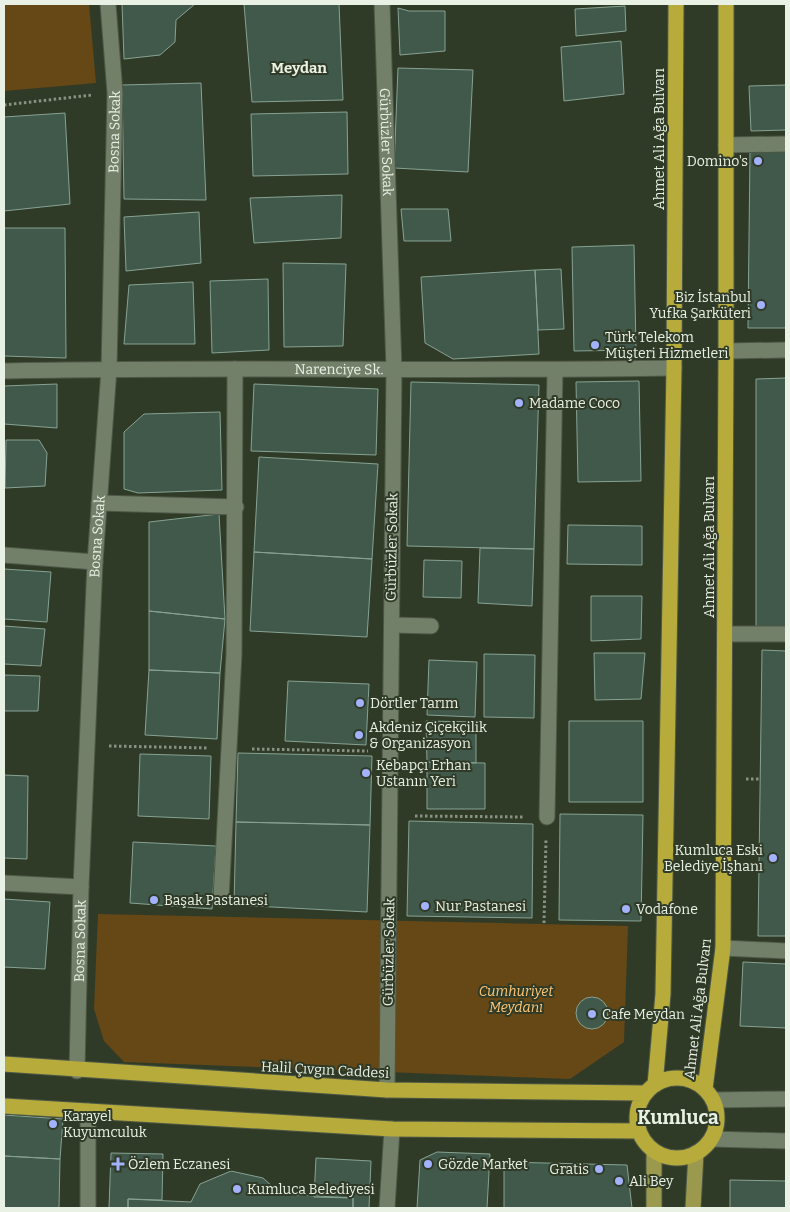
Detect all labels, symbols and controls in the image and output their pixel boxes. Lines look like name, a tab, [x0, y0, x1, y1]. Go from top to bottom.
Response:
district label: Meydan	[271, 59, 327, 77]
street label: Ahmet Ali Ağa Bulvarı	[651, 68, 668, 210]
street label: Gürbüzler Sokak	[376, 88, 397, 196]
street label: Bosna Sokak	[105, 90, 124, 173]
place label: Domino's	[687, 153, 748, 170]
marker: Domino's	[752, 155, 764, 167]
place label: Biz İstanbul Yufka Şarküteri	[650, 289, 751, 322]
marker: Biz İstanbul Yufka Şarküteri	[755, 299, 767, 311]
place label: Türk Telekom Müşteri Hizmetleri	[605, 329, 728, 362]
marker: Türk Telekom Müşteri Hizmetleri	[589, 339, 601, 351]
street label: Narenciye Sk.	[295, 360, 383, 378]
place label: Madame Coco	[529, 395, 620, 412]
marker: Madame Coco	[513, 397, 525, 409]
street label: Ahmet Ali Ağa Bulvarı	[701, 476, 718, 618]
street label: Gürbüzler Sokak	[383, 493, 401, 601]
street label: Bosna Sokak	[86, 495, 108, 578]
place label: Dörtler Tarım	[370, 695, 459, 712]
marker: Dörtler Tarım	[354, 697, 366, 709]
place label: Akdeniz Çiçekçilik & Organizasyon	[369, 719, 487, 752]
marker: Akdeniz Çiçekçilik & Organizasyon	[353, 729, 365, 741]
place label: Kebapçı Erhan Ustanın Yeri	[376, 757, 471, 790]
marker: Kebapçı Erhan Ustanın Yeri	[360, 767, 372, 779]
place label: Kumluca Eski Belediye İşhanı	[664, 842, 763, 875]
marker: Kumluca Eski Belediye İşhanı	[767, 852, 779, 864]
place label: Başak Pastanesi	[164, 892, 268, 909]
marker: Başak Pastanesi	[148, 894, 160, 906]
street label: Gürbüzler Sokak	[380, 898, 398, 1006]
place label: Nur Pastanesi	[435, 898, 526, 915]
street label: Bosna Sokak	[70, 900, 89, 982]
marker: Nur Pastanesi	[419, 900, 431, 912]
place label: Vodafone	[636, 901, 698, 918]
marker: Vodafone	[620, 903, 632, 915]
street label: Ahmet Ali Ağa Bulvarı	[681, 938, 715, 1080]
park label: Cumhuriyet Meydanı	[479, 983, 554, 1016]
place label: Cafe Meydan	[602, 1006, 685, 1023]
marker: Cafe Meydan	[586, 1008, 598, 1020]
street label: Halil Çıvgın Caddesi	[260, 1058, 390, 1082]
district label: Kumluca	[637, 1106, 719, 1129]
place label: Karayel Kuyumculuk	[63, 1108, 147, 1141]
marker: Karayel Kuyumculuk	[47, 1118, 59, 1130]
place label: Özlem Eczanesi	[128, 1156, 230, 1173]
place label: Gözde Market	[438, 1156, 528, 1173]
marker: Özlem Eczanesi	[112, 1158, 124, 1170]
marker: Gözde Market	[422, 1158, 434, 1170]
place label: Gratis	[549, 1161, 589, 1178]
marker: Gratis	[593, 1163, 605, 1175]
place label: Ali Bey	[629, 1173, 674, 1190]
marker: Ali Bey	[613, 1175, 625, 1187]
place label: Kumluca Belediyesi	[247, 1181, 375, 1198]
marker: Kumluca Belediyesi	[231, 1183, 243, 1195]

